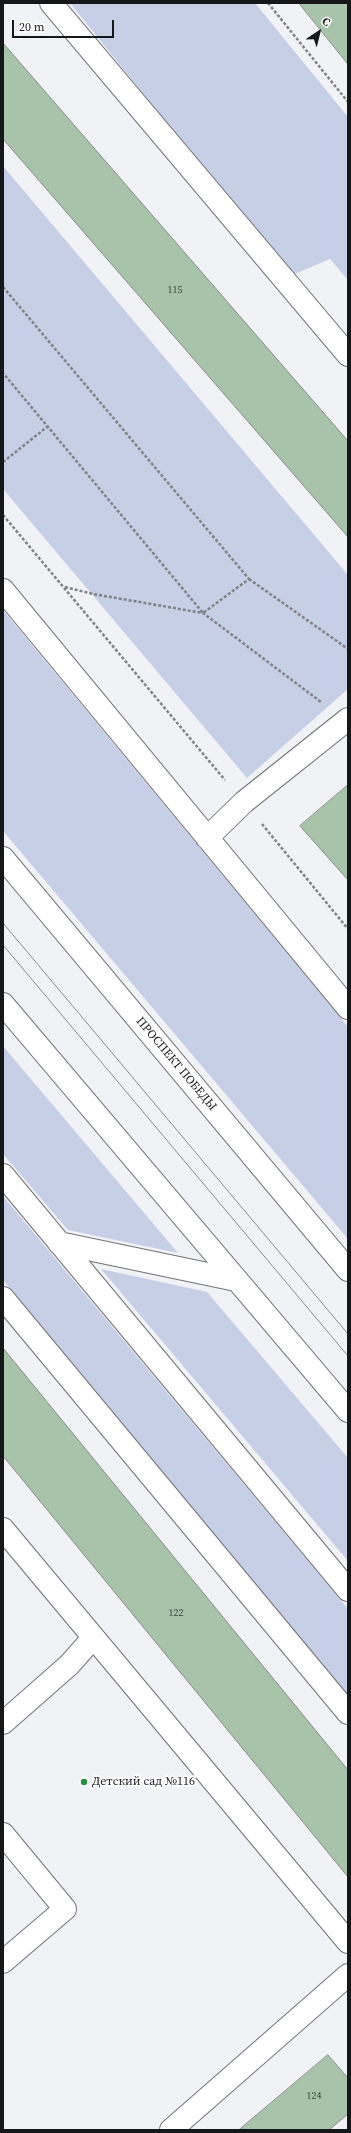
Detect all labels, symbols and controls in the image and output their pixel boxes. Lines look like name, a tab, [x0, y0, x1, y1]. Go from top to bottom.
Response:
scale bar	[14, 12, 116, 38]
north arrow	[299, 12, 339, 52]
text: С	[319, 14, 333, 30]
text: 20 m	[19, 19, 45, 35]
house number: 115	[168, 284, 182, 296]
street label: ПРОСПЕКТ ПОБЕДЫ	[133, 1014, 219, 1114]
house number: 122	[169, 1607, 183, 1619]
place label: Детский сад №116	[92, 1775, 195, 1789]
marker: Детский сад №116	[79, 1777, 89, 1787]
house number: 124	[307, 2090, 321, 2102]

